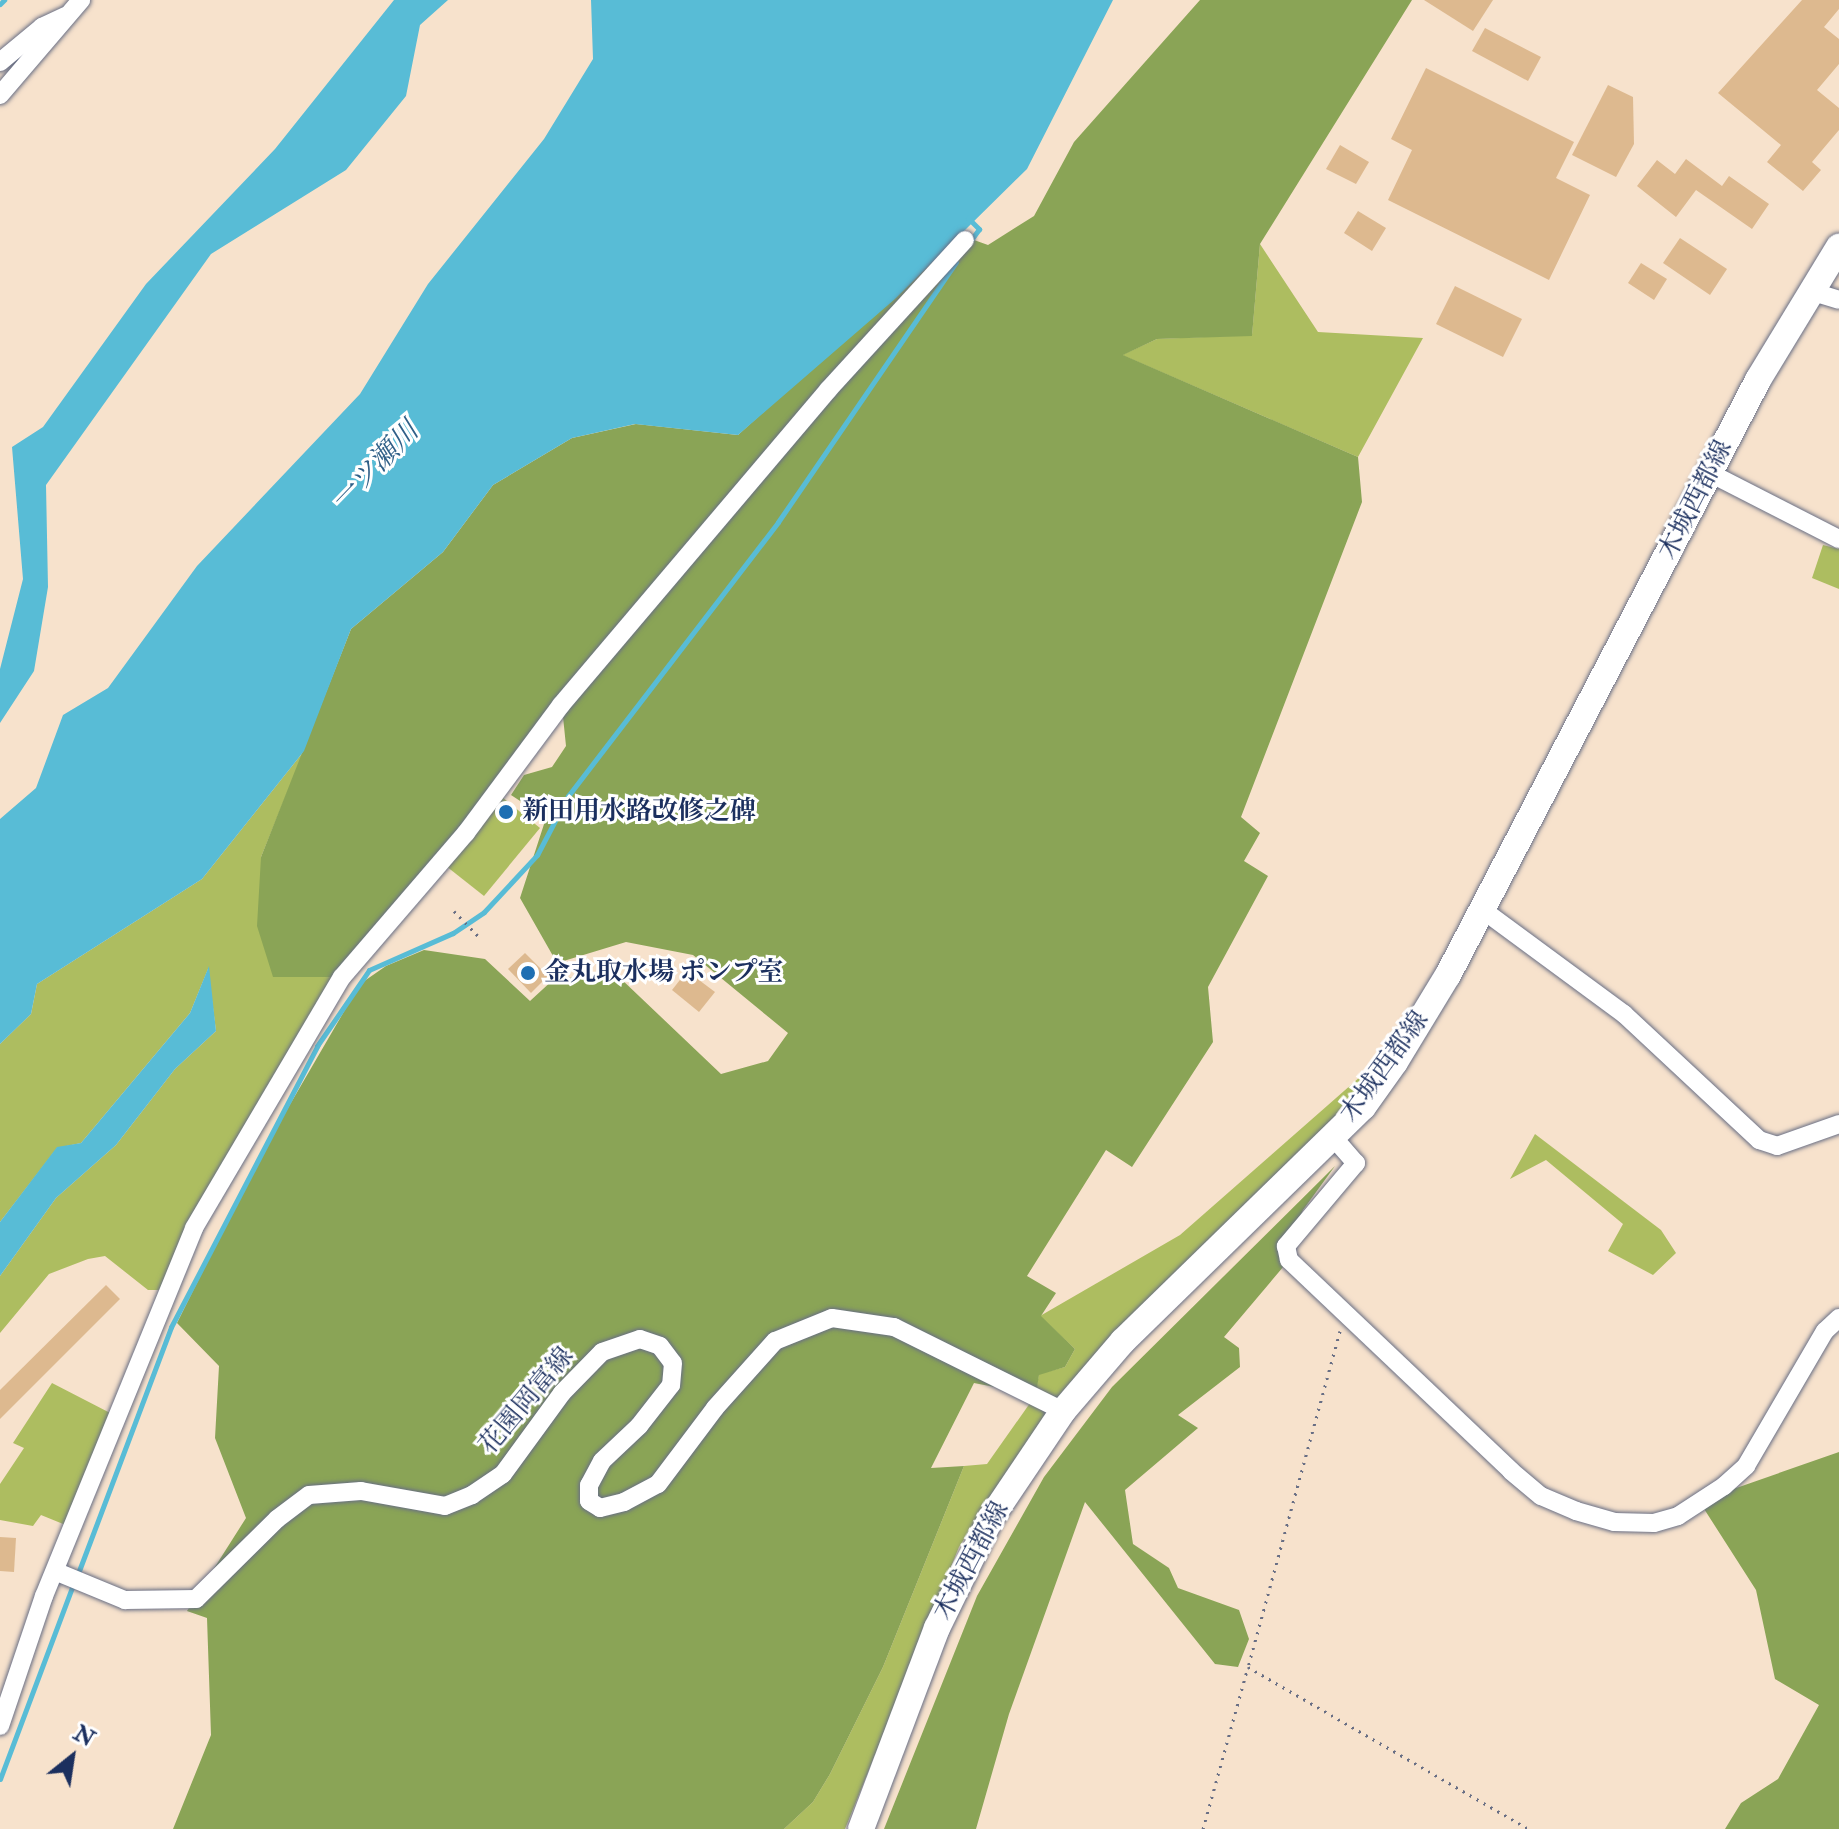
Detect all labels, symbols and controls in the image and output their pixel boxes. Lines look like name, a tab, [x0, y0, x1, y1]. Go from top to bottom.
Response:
water label: 一ツ瀬川	[324, 415, 426, 519]
street label: 木城西都線	[1653, 435, 1739, 565]
place label: 新田用水路改修之碑	[522, 796, 756, 828]
marker: 新田用水路改修之碑	[497, 803, 515, 821]
place label: 金丸取水場 ポンプ室	[544, 957, 783, 989]
marker: 金丸取水場 ポンプ室	[519, 964, 537, 982]
street label: 木城西都線	[1334, 1005, 1436, 1129]
street label: 花園岡富線	[473, 1341, 581, 1461]
street label: 木城西都線	[928, 1496, 1016, 1626]
north arrow	[32, 1717, 112, 1797]
text: N	[68, 1719, 100, 1753]

